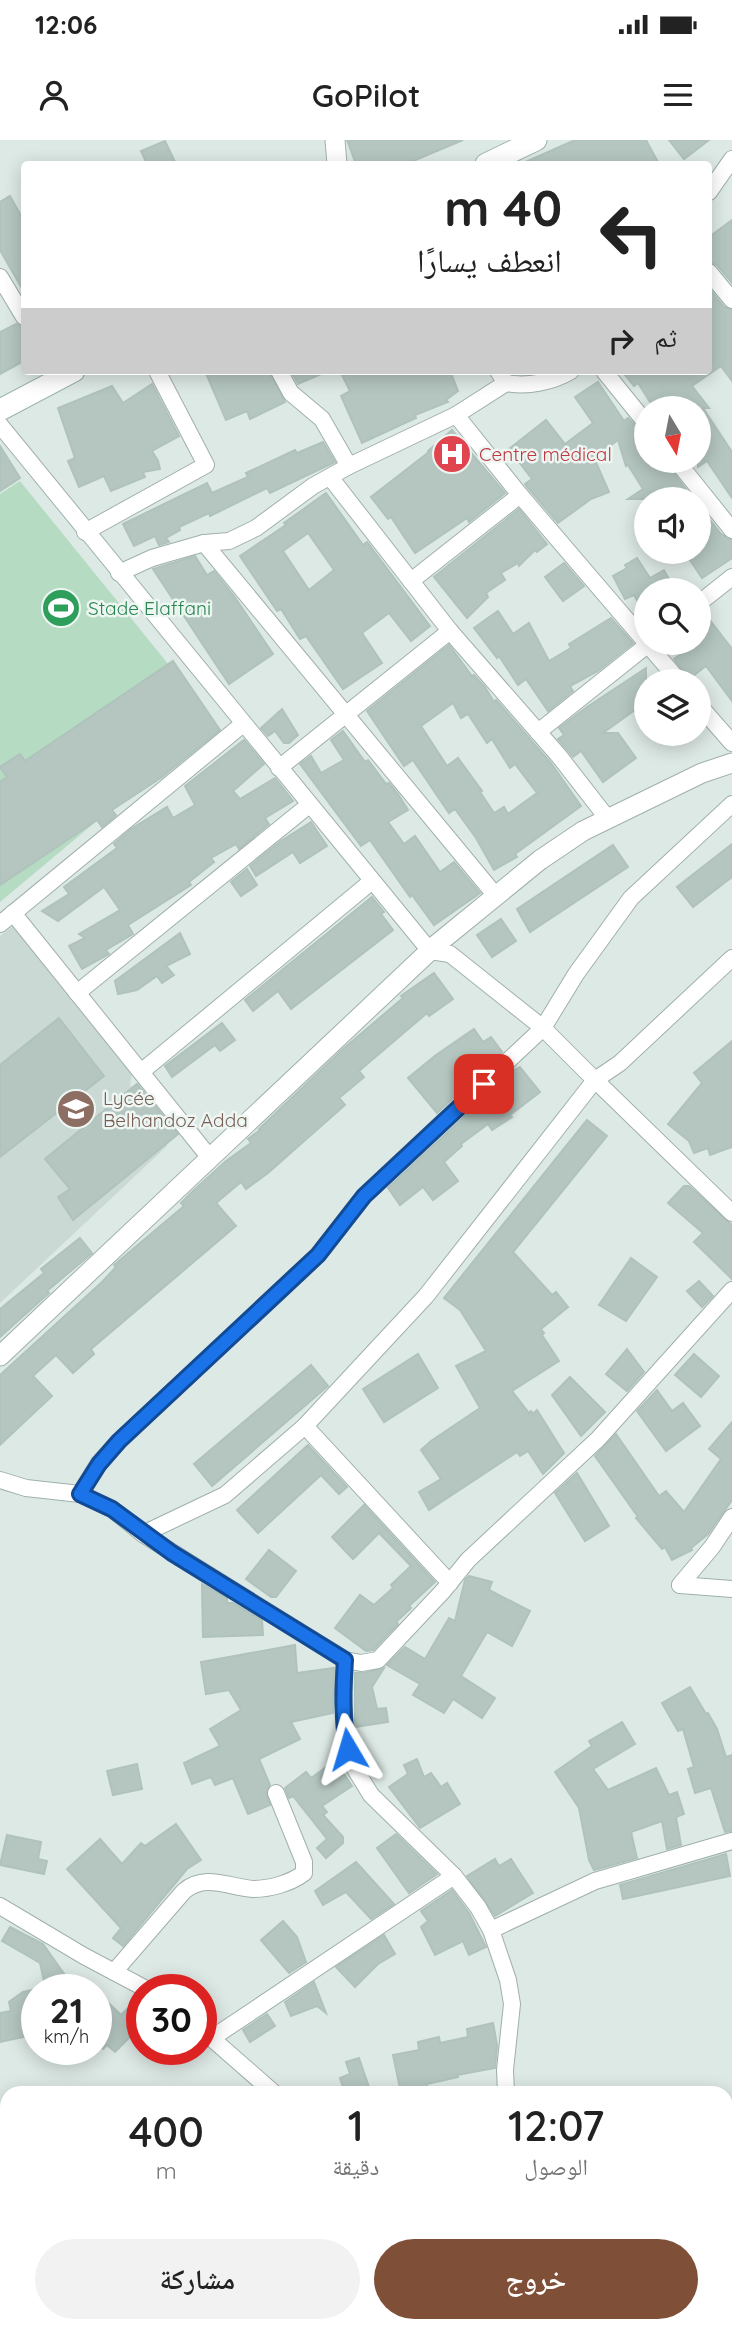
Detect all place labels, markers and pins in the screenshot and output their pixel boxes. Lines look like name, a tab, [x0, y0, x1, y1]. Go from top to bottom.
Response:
hospital icon: Centre médical	[431, 433, 473, 475]
place label: Centre médical	[479, 442, 612, 466]
sports icon: Stade Elaffani	[40, 587, 82, 629]
place label: Stade Elaffani	[88, 596, 211, 620]
pin	[454, 1054, 514, 1114]
place label: Lycée Belhandoz Adda	[103, 1086, 248, 1132]
school or university icon: Lycée Belhandoz Adda	[55, 1088, 97, 1130]

